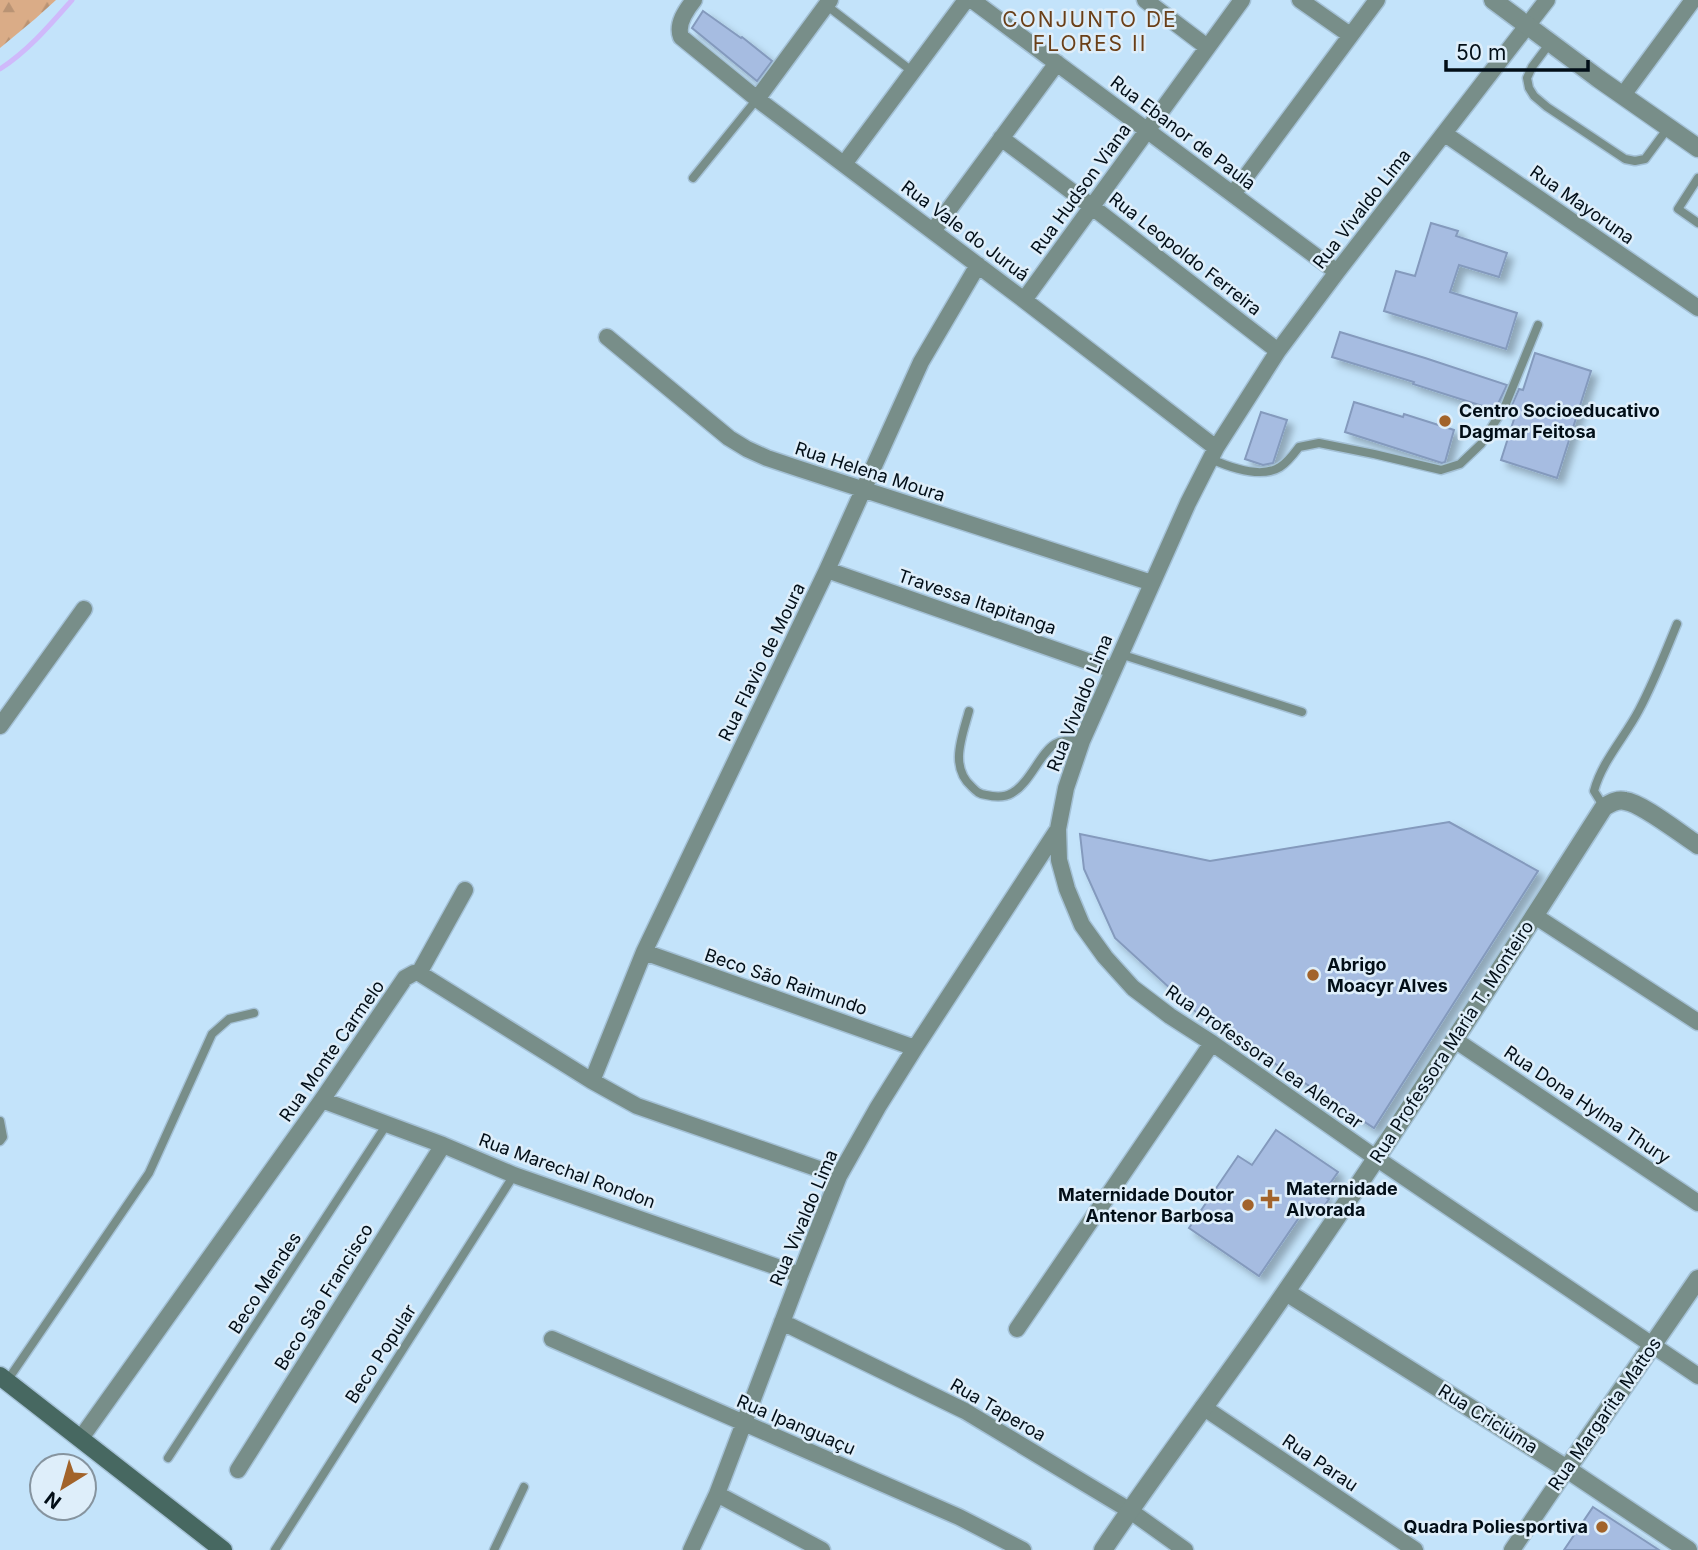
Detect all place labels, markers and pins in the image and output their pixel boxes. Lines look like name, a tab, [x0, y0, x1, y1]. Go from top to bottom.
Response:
place label: Centro Socioeducativo Dagmar Feitosa	[1459, 400, 1660, 442]
marker: Centro Socioeducativo Dagmar Feitosa	[1437, 413, 1453, 429]
place label: Abrigo Moacyr Alves	[1327, 954, 1448, 996]
marker: Abrigo Moacyr Alves	[1305, 967, 1321, 983]
place label: Maternidade Alvorada	[1286, 1178, 1398, 1220]
place label: Maternidade Doutor Antenor Barbosa	[1058, 1184, 1234, 1226]
marker: Maternidade Alvorada	[1260, 1189, 1280, 1209]
marker: Maternidade Doutor Antenor Barbosa	[1240, 1197, 1256, 1213]
place label: Quadra Poliesportiva	[1404, 1516, 1588, 1537]
marker: Quadra Poliesportiva	[1594, 1519, 1610, 1535]

